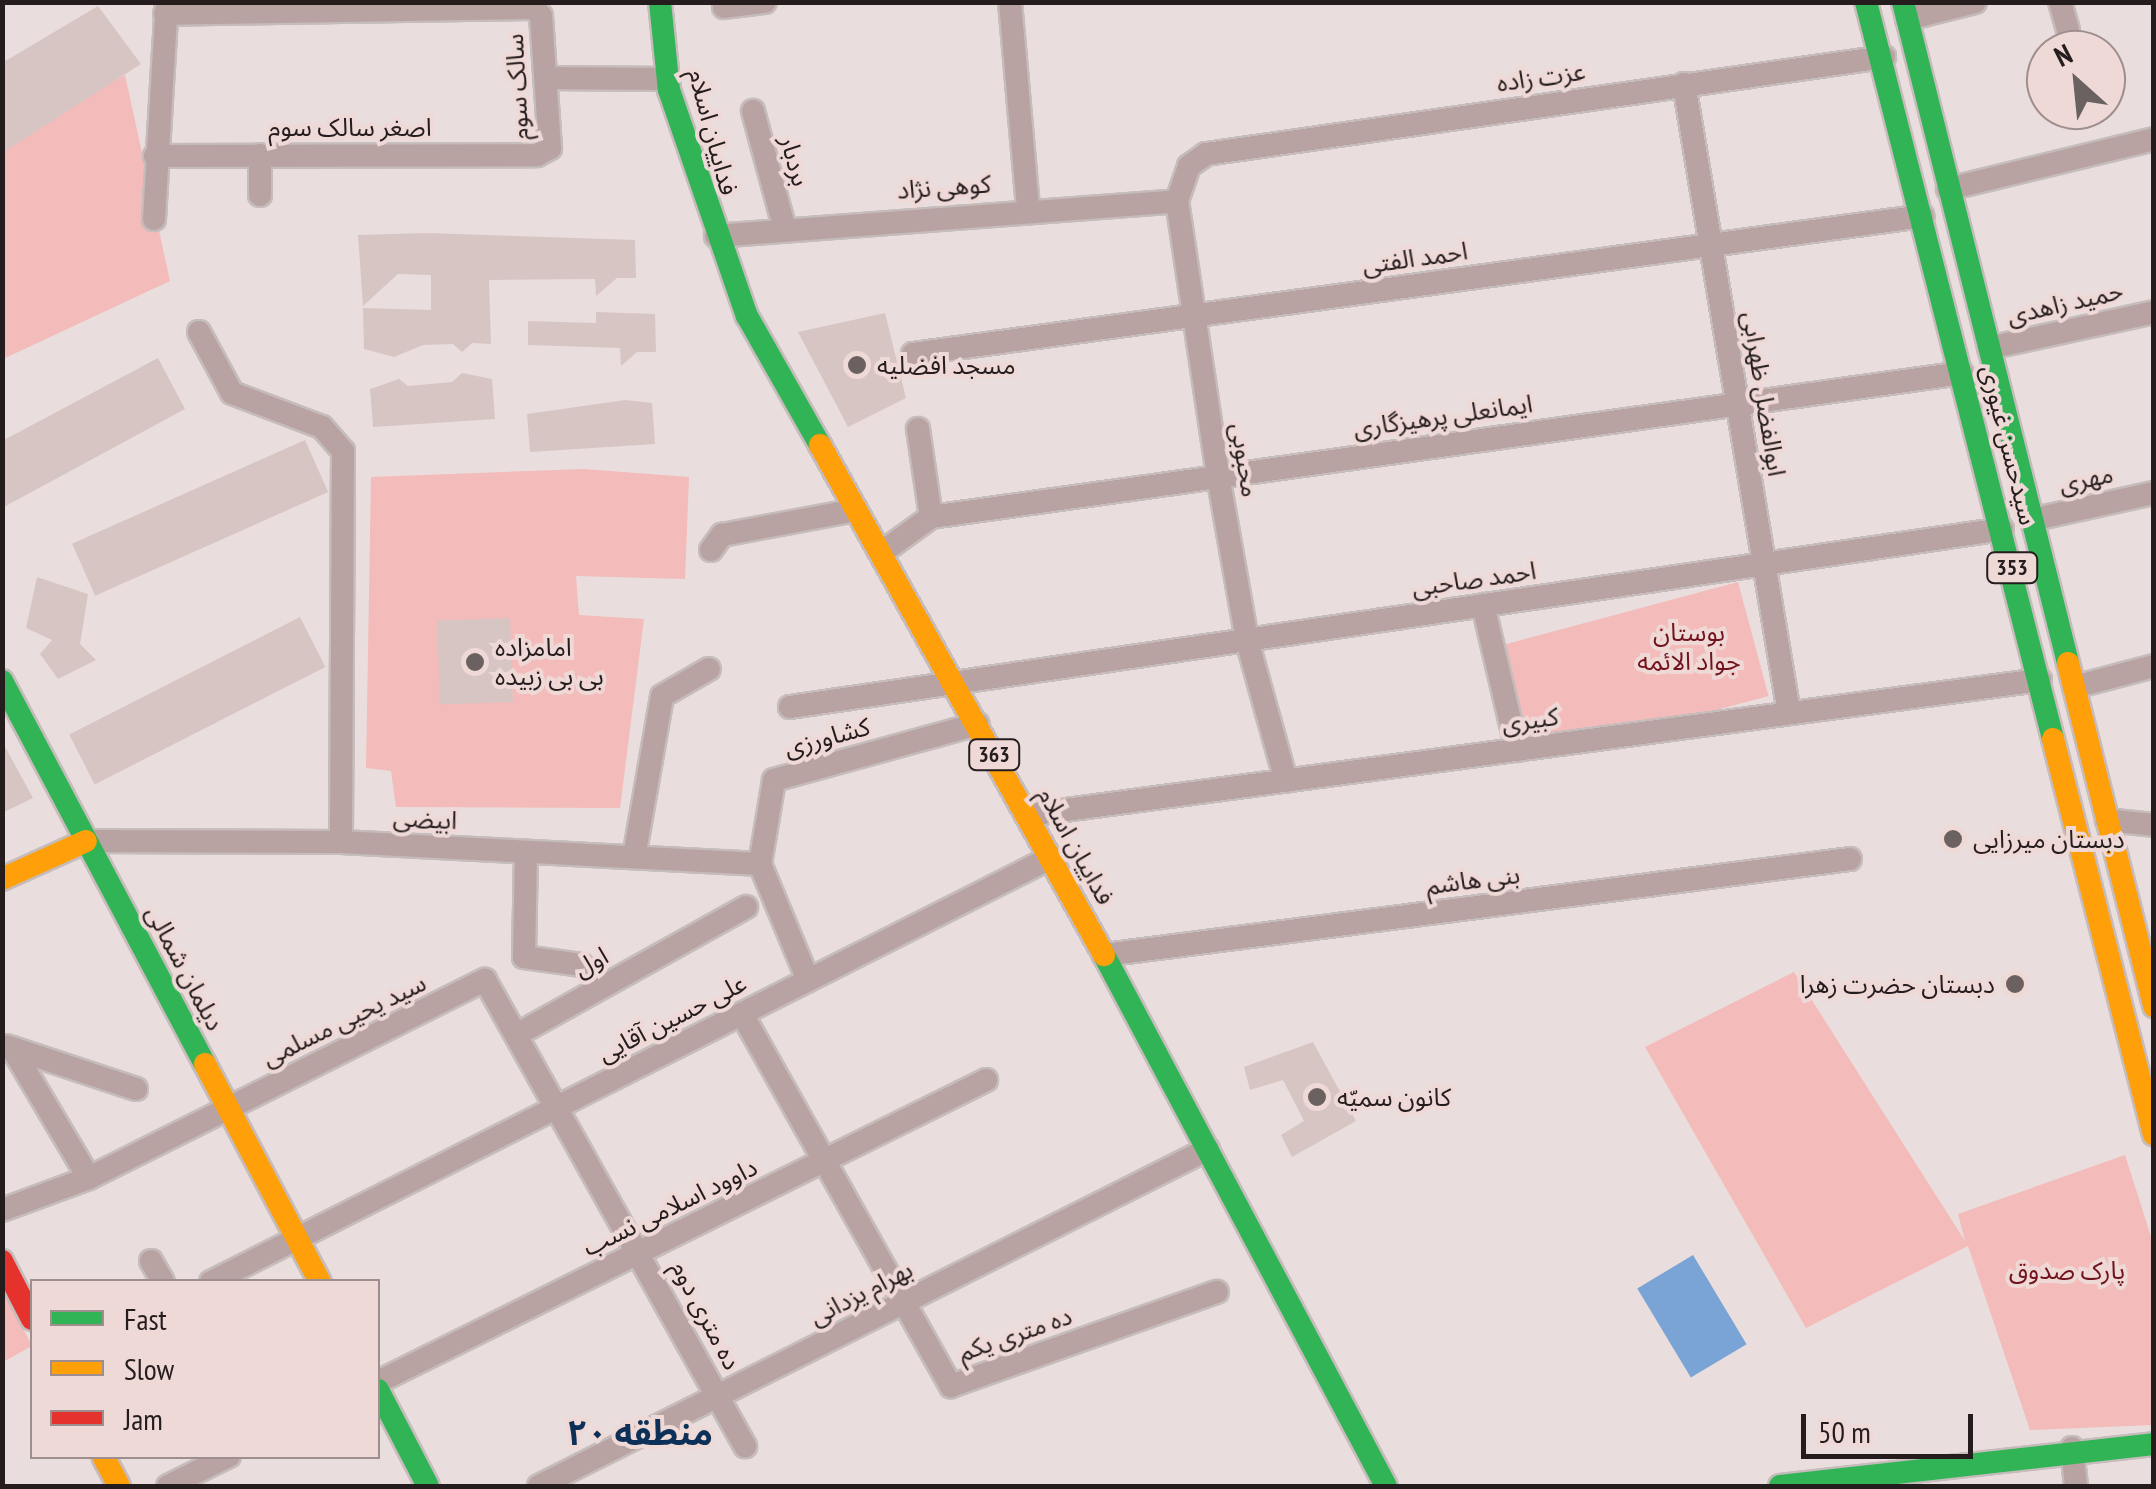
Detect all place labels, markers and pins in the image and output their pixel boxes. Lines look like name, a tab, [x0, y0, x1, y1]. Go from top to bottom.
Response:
place label: مسجد افضلیه	[877, 350, 1016, 380]
marker: مسجد افضلیه	[846, 354, 868, 376]
place label: امامزاده بی بی زبیده	[495, 633, 604, 692]
marker: امامزاده بی بی زبیده	[464, 651, 486, 673]
place label: دبستان میرزایی	[1973, 824, 2125, 854]
marker: دبستان میرزایی	[1942, 828, 1964, 850]
place label: دبستان حضرت زهرا	[1800, 969, 1995, 999]
marker: دبستان حضرت زهرا	[2004, 973, 2026, 995]
place label: کانون سمیّه	[1337, 1082, 1451, 1112]
marker: کانون سمیّه	[1306, 1086, 1328, 1108]

